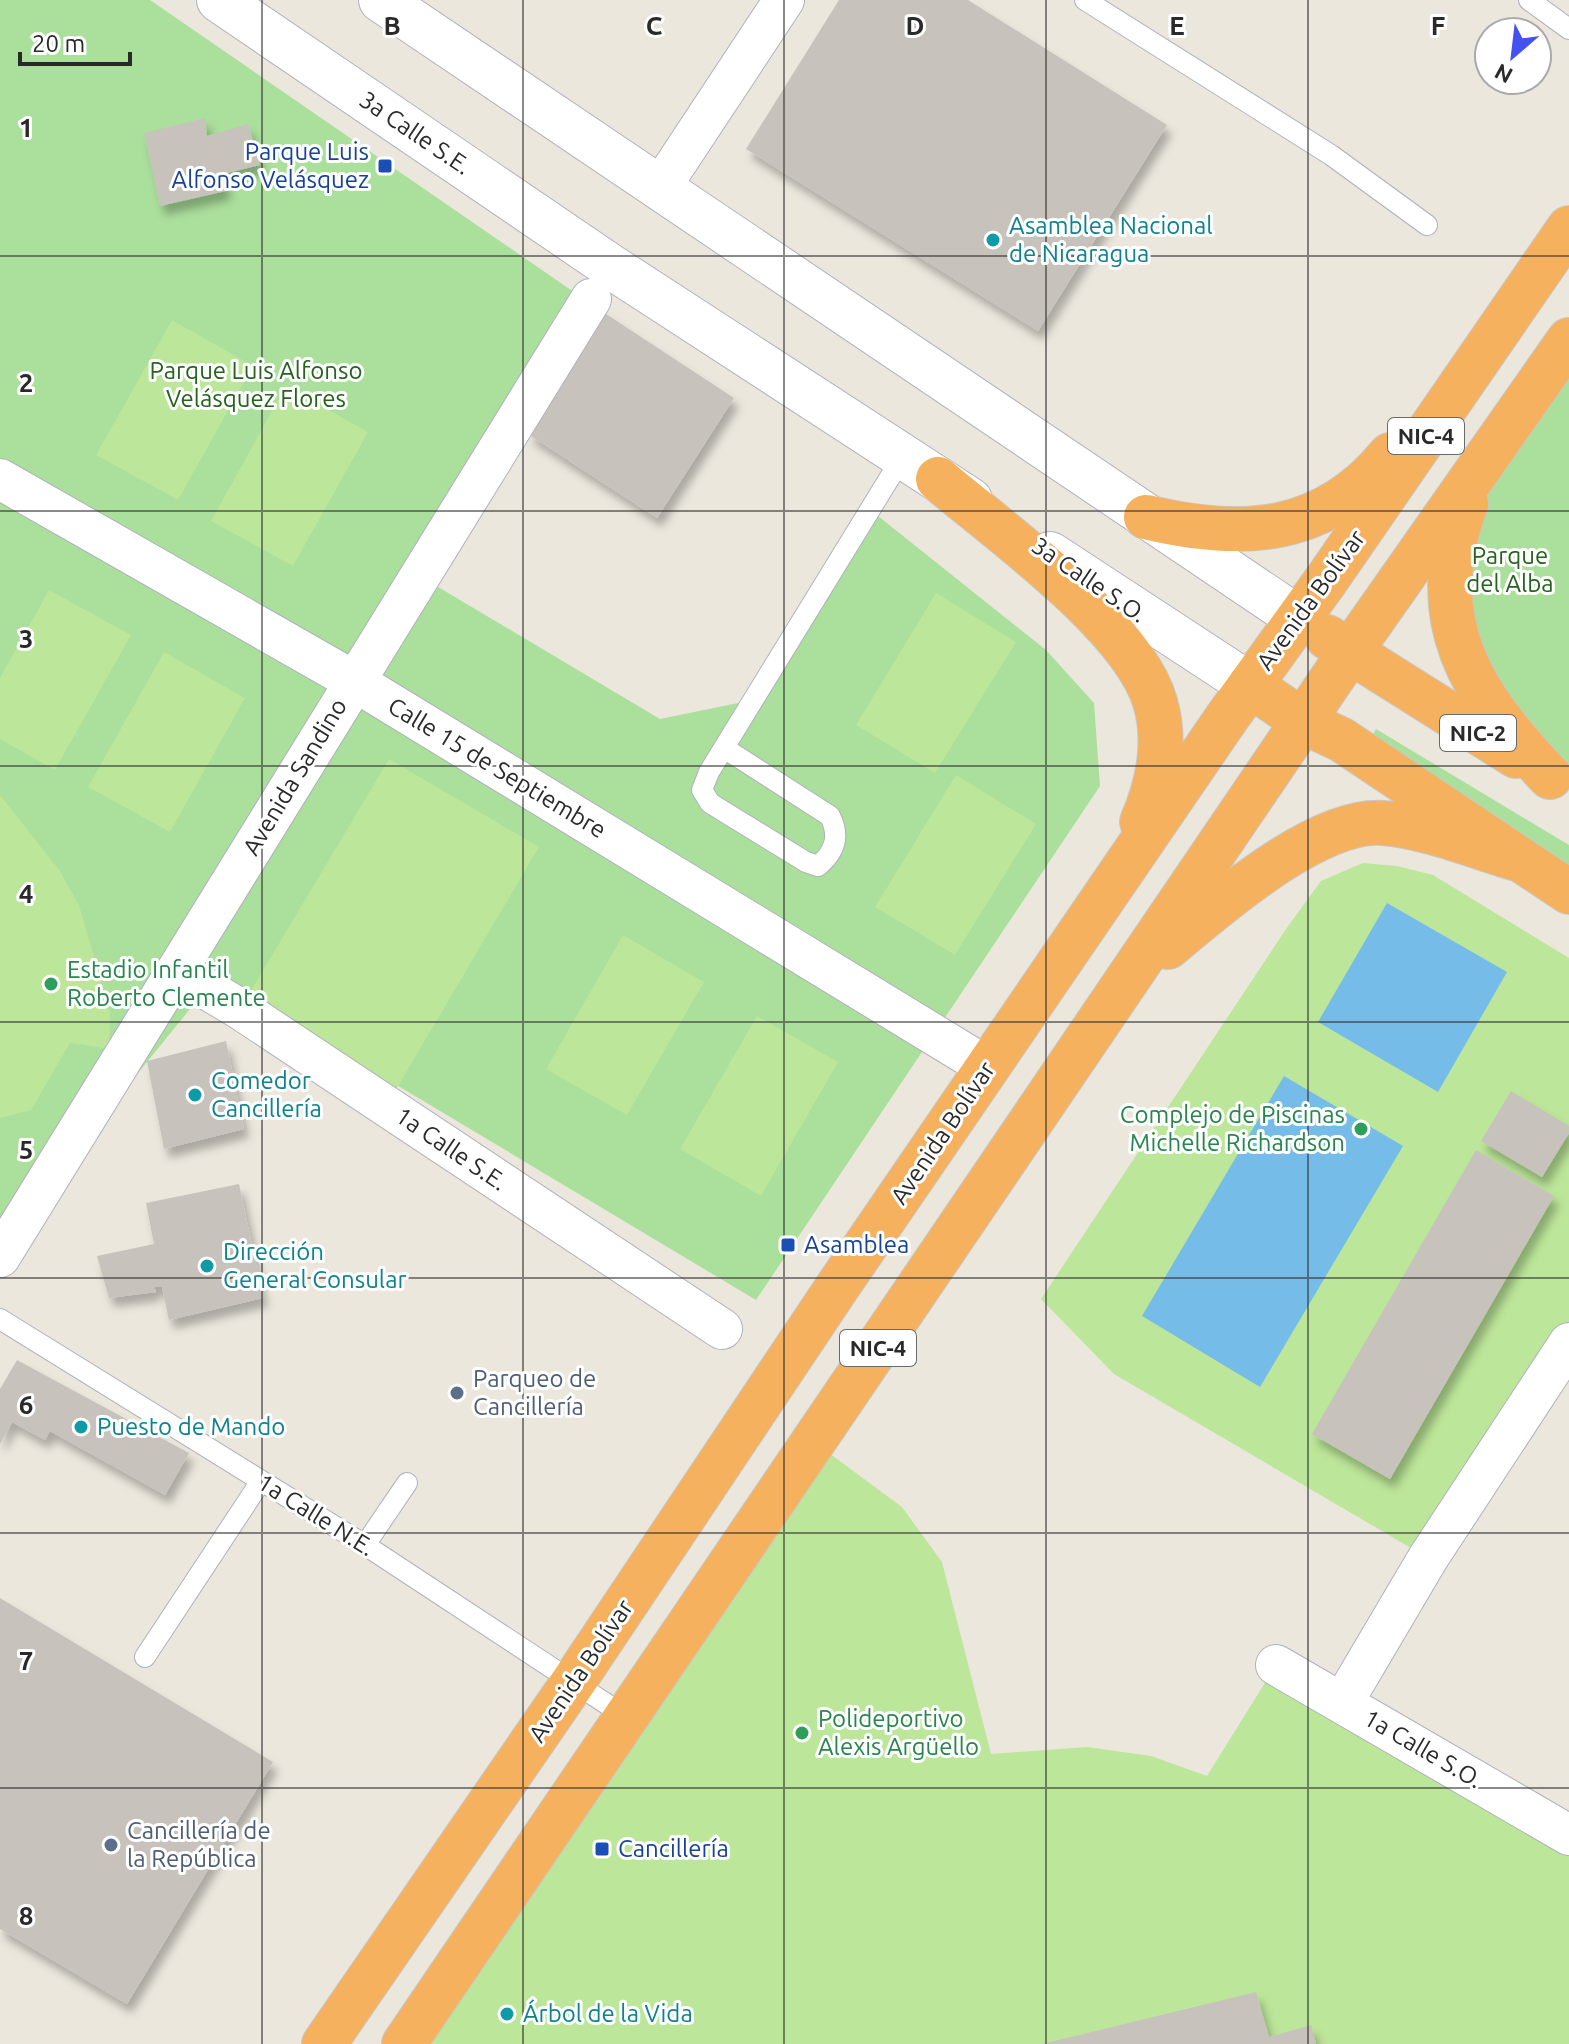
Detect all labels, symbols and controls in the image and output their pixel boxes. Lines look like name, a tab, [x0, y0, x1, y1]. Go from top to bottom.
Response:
text: B	[383, 11, 401, 40]
text: C	[646, 11, 663, 40]
text: D	[906, 11, 924, 40]
text: E	[1169, 11, 1185, 40]
text: F	[1431, 11, 1445, 40]
scale bar	[20, 16, 130, 66]
north arrow	[1473, 16, 1553, 96]
text: 20 m	[32, 30, 85, 57]
text: N	[1490, 59, 1516, 89]
street label: 3a Calle S.E.	[355, 86, 476, 180]
text: 1	[19, 113, 33, 142]
place label: Parque Luis Alfonso Velásquez	[172, 138, 369, 193]
marker: Parque Luis Alfonso Velásquez	[376, 157, 394, 175]
place label: Asamblea Nacional de Nicaragua	[1009, 212, 1213, 267]
marker: Asamblea Nacional de Nicaragua	[984, 231, 1002, 249]
park label: Parque Luis Alfonso Velásquez Flores	[150, 357, 362, 412]
text: 2	[19, 368, 33, 397]
road number: NIC-4	[1388, 418, 1464, 454]
street label: Avenida Bolívar	[1251, 525, 1370, 675]
street label: 3a Calle S.O.	[1027, 531, 1152, 628]
park label: Parque del Alba	[1466, 542, 1554, 597]
text: 3	[19, 624, 33, 653]
street label: Calle 15 de Septiembre	[384, 692, 611, 843]
street label: Avenida Sandino	[237, 694, 352, 860]
road number: NIC-2	[1440, 715, 1516, 751]
text: 4	[19, 879, 33, 908]
place label: Estadio Infantil Roberto Clemente	[67, 956, 266, 1011]
marker: Estadio Infantil Roberto Clemente	[42, 975, 60, 993]
street label: Avenida Bolívar	[885, 1056, 1000, 1209]
place label: Comedor Cancillería	[211, 1067, 322, 1122]
marker: Comedor Cancillería	[186, 1086, 204, 1104]
place label: Complejo de Piscinas Michelle Richardson	[1120, 1101, 1345, 1156]
street label: 1a Calle S.E.	[391, 1102, 512, 1196]
marker: Complejo de Piscinas Michelle Richardson	[1352, 1120, 1370, 1138]
text: 5	[19, 1135, 33, 1164]
place label: Asamblea	[804, 1231, 909, 1258]
marker: Asamblea	[779, 1236, 797, 1254]
place label: Dirección General Consular	[223, 1238, 407, 1293]
marker: Dirección General Consular	[198, 1257, 216, 1275]
road number: NIC-4	[840, 1330, 916, 1366]
place label: Parqueo de Cancillería	[473, 1365, 596, 1420]
marker: Parqueo de Cancillería	[448, 1384, 466, 1402]
text: 6	[19, 1390, 33, 1419]
place label: Puesto de Mando	[97, 1413, 285, 1440]
marker: Puesto de Mando	[72, 1418, 90, 1436]
street label: 1a Calle N.E.	[253, 1468, 380, 1561]
street label: Avenida Bolívar	[523, 1594, 638, 1747]
text: 7	[19, 1646, 33, 1675]
street label: 1a Calle S.O.	[1359, 1704, 1487, 1793]
place label: Polideportivo Alexis Argüello	[818, 1705, 979, 1760]
marker: Polideportivo Alexis Argüello	[793, 1724, 811, 1742]
place label: Cancillería de la República	[127, 1817, 271, 1872]
place label: Cancillería	[618, 1835, 729, 1862]
marker: Cancillería de la República	[102, 1836, 120, 1854]
marker: Cancillería	[593, 1840, 611, 1858]
text: 8	[19, 1901, 33, 1930]
place label: Árbol de la Vida	[523, 1999, 693, 2027]
marker: Árbol de la Vida	[498, 2005, 516, 2023]

